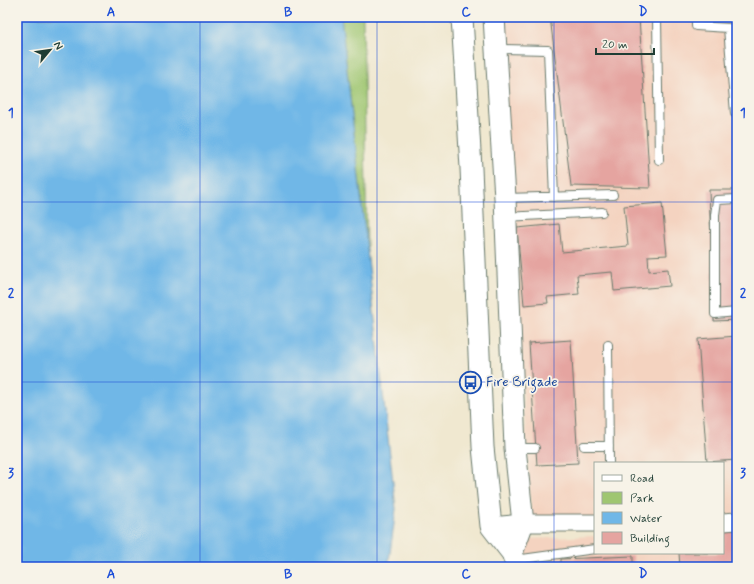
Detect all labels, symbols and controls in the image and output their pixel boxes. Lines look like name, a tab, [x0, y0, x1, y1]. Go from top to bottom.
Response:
text: A	[107, 4, 115, 21]
text: B	[284, 4, 293, 21]
text: C	[461, 4, 471, 21]
text: D	[639, 4, 648, 21]
north arrow	[30, 30, 70, 70]
scale bar	[596, 30, 654, 56]
text: 20 m	[602, 37, 628, 53]
text: N	[50, 39, 66, 52]
text: 1	[8, 105, 14, 122]
text: 1	[740, 105, 746, 122]
text: 2	[8, 285, 15, 302]
text: 2	[740, 285, 747, 302]
bus stop icon: Fire Brigade	[457, 369, 483, 395]
place label: Fire Brigade	[486, 373, 558, 393]
legend	[594, 462, 724, 554]
text: 3	[8, 465, 14, 482]
text: 3	[740, 465, 746, 482]
text: Road	[630, 471, 654, 487]
text: Park	[630, 491, 654, 507]
text: Water	[630, 511, 662, 527]
text: Building	[630, 531, 670, 548]
text: A	[107, 566, 115, 583]
text: B	[284, 566, 293, 583]
text: C	[461, 566, 471, 583]
text: D	[639, 566, 648, 583]

